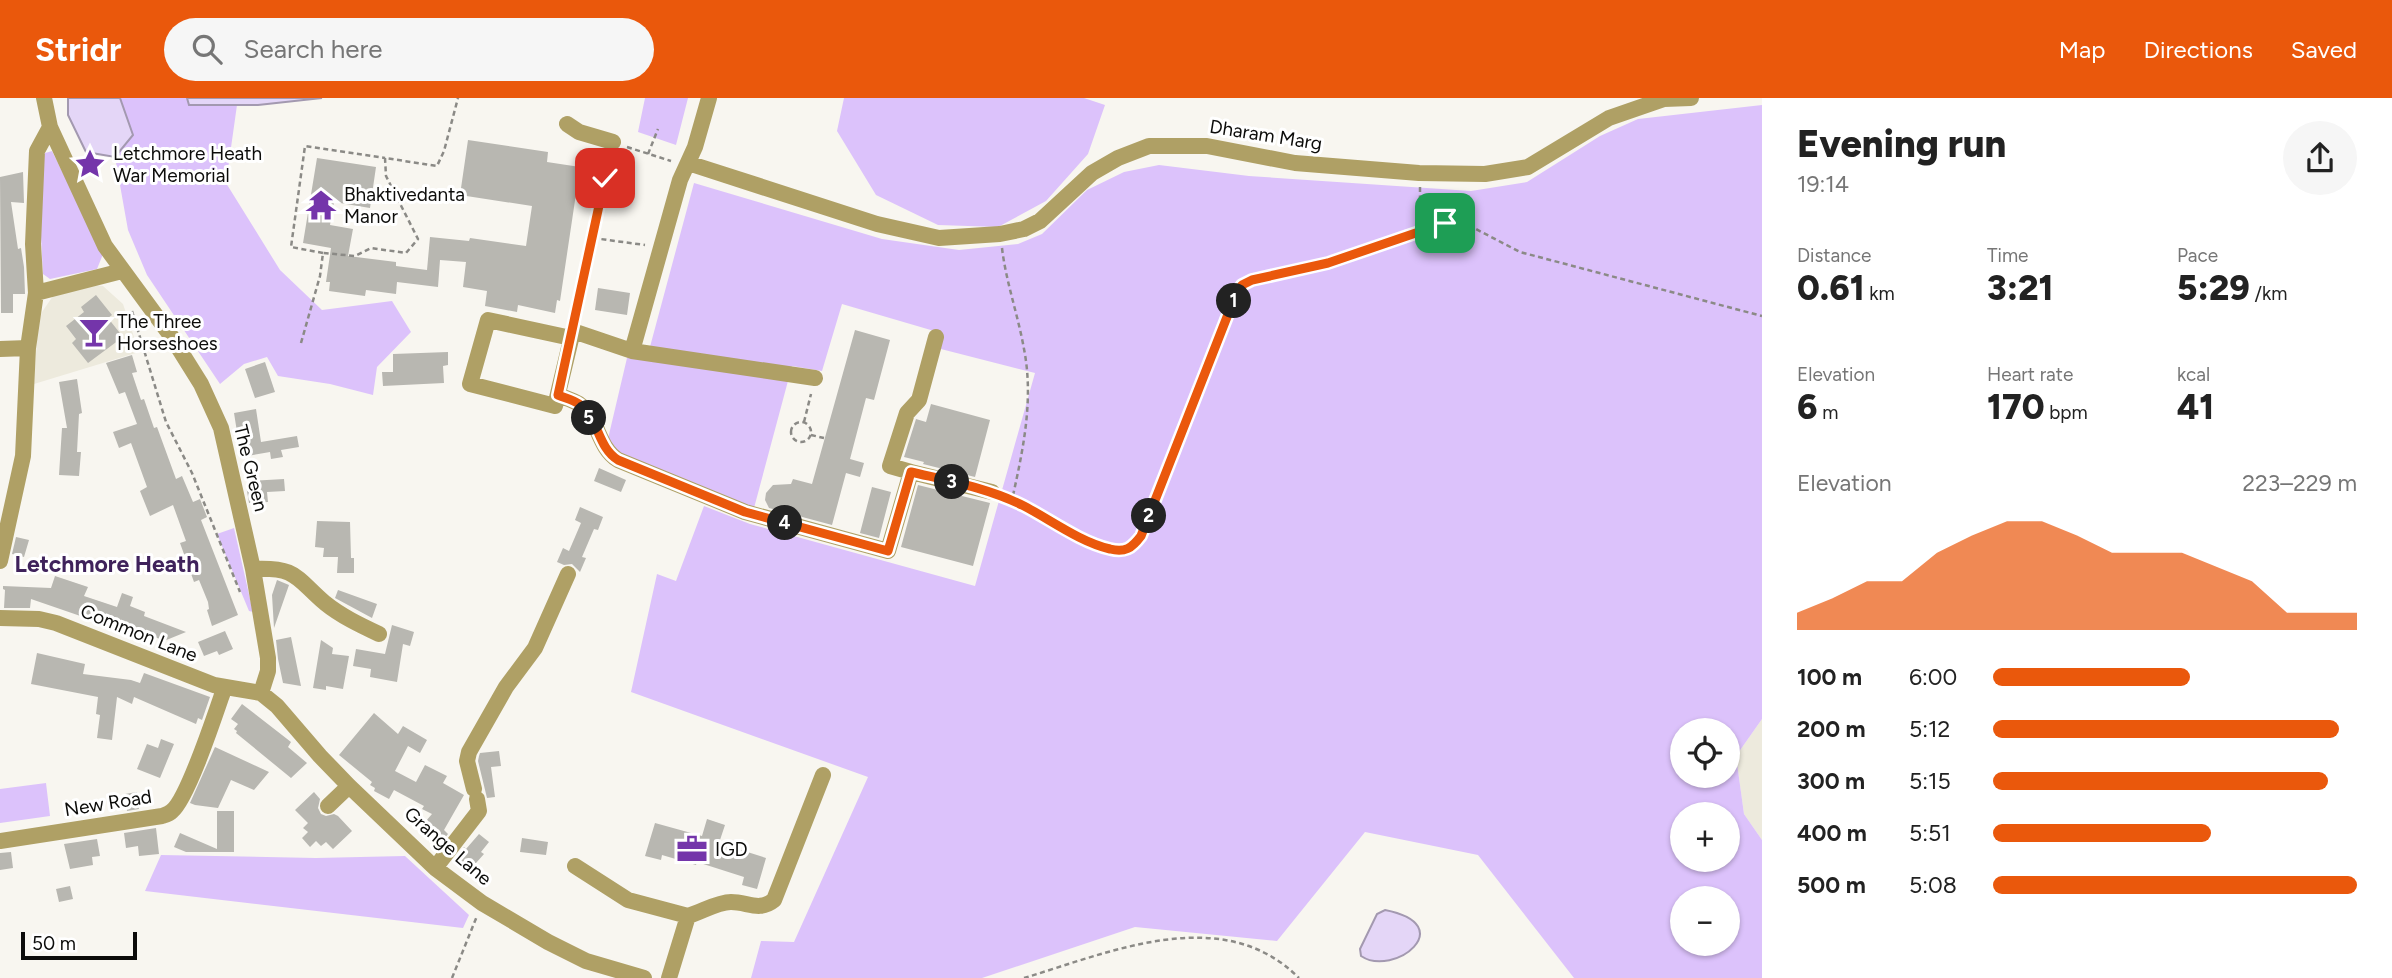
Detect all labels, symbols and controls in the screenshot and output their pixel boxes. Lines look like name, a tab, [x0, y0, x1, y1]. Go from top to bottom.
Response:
search box	[164, 18, 654, 81]
text: Stridr	[35, 30, 122, 69]
icon: search	[188, 30, 226, 68]
text: Search here	[244, 33, 383, 65]
text: Map	[2059, 35, 2105, 64]
text: Directions	[2143, 35, 2253, 64]
text: Saved	[2291, 35, 2357, 64]
street label: Dharam Marg	[1208, 115, 1324, 155]
text: Evening run	[1797, 121, 2006, 167]
button: share	[2283, 121, 2357, 195]
place label: Letchmore Heath War Memorial	[113, 142, 262, 187]
place icon: Letchmore Heath War Memorial	[73, 147, 107, 181]
pin	[575, 148, 635, 208]
icon: check	[586, 159, 624, 197]
text: 19:14	[1797, 170, 1849, 198]
place label: Bhaktivedanta Manor	[344, 183, 465, 228]
temple icon: Bhaktivedanta Manor	[304, 188, 338, 222]
pin	[1415, 193, 1475, 253]
icon: arrive	[1426, 204, 1464, 242]
text: Distance	[1797, 244, 1871, 267]
text: Time	[1987, 244, 2028, 267]
text: Pace	[2177, 244, 2218, 267]
text: 0.61	[1797, 267, 1865, 309]
text: 3:21	[1987, 267, 2053, 309]
text: 5:29	[2177, 267, 2250, 309]
text: km	[1865, 282, 1895, 305]
text: /km	[2250, 282, 2287, 305]
pin: 1	[1216, 284, 1252, 318]
text: 1	[1229, 289, 1238, 312]
place label: The Three Horseshoes	[117, 310, 218, 355]
bar icon: The Three Horseshoes	[77, 315, 111, 349]
text: Elevation	[1797, 363, 1875, 386]
text: Heart rate	[1987, 363, 2073, 386]
text: kcal	[2177, 363, 2210, 386]
text: 6	[1797, 386, 1818, 428]
text: 170	[1987, 386, 2044, 428]
text: 41	[2177, 386, 2214, 428]
pin: 5	[572, 400, 606, 436]
text: m	[1818, 401, 1838, 424]
text: bpm	[2044, 401, 2088, 424]
text: 5	[583, 406, 594, 429]
street label: The Green	[229, 422, 273, 514]
pin: 3	[934, 464, 970, 500]
text: Elevation	[1797, 469, 1892, 497]
text: 223–229 m	[2242, 469, 2357, 497]
text: 3	[946, 470, 957, 493]
pin: 2	[1132, 498, 1166, 534]
text: 2	[1143, 504, 1154, 527]
pin: 4	[768, 506, 802, 540]
text: 4	[778, 511, 791, 534]
district label: Letchmore Heath	[15, 550, 199, 578]
street label: Common Lane	[77, 599, 201, 667]
text: 100 m	[1797, 663, 1862, 691]
text: 6:00	[1909, 663, 1957, 691]
text: 200 m	[1797, 715, 1866, 743]
text: 5:12	[1909, 715, 1950, 743]
map controls	[1670, 718, 1740, 956]
button: locate	[1670, 718, 1740, 788]
text: 300 m	[1797, 767, 1865, 795]
text: 5:15	[1909, 767, 1951, 795]
street label: New Road	[63, 785, 153, 821]
street label: Grange Lane	[400, 802, 496, 890]
button: +	[1670, 802, 1740, 872]
text: 400 m	[1797, 819, 1867, 847]
text: 5:51	[1909, 819, 1951, 847]
office icon: IGD	[675, 832, 709, 866]
place label: IGD	[715, 838, 748, 861]
text: 500 m	[1797, 871, 1866, 899]
text: 5:08	[1909, 871, 1957, 899]
button: −	[1670, 886, 1740, 956]
scale bar	[21, 929, 136, 961]
text: 50 m	[32, 932, 76, 955]

